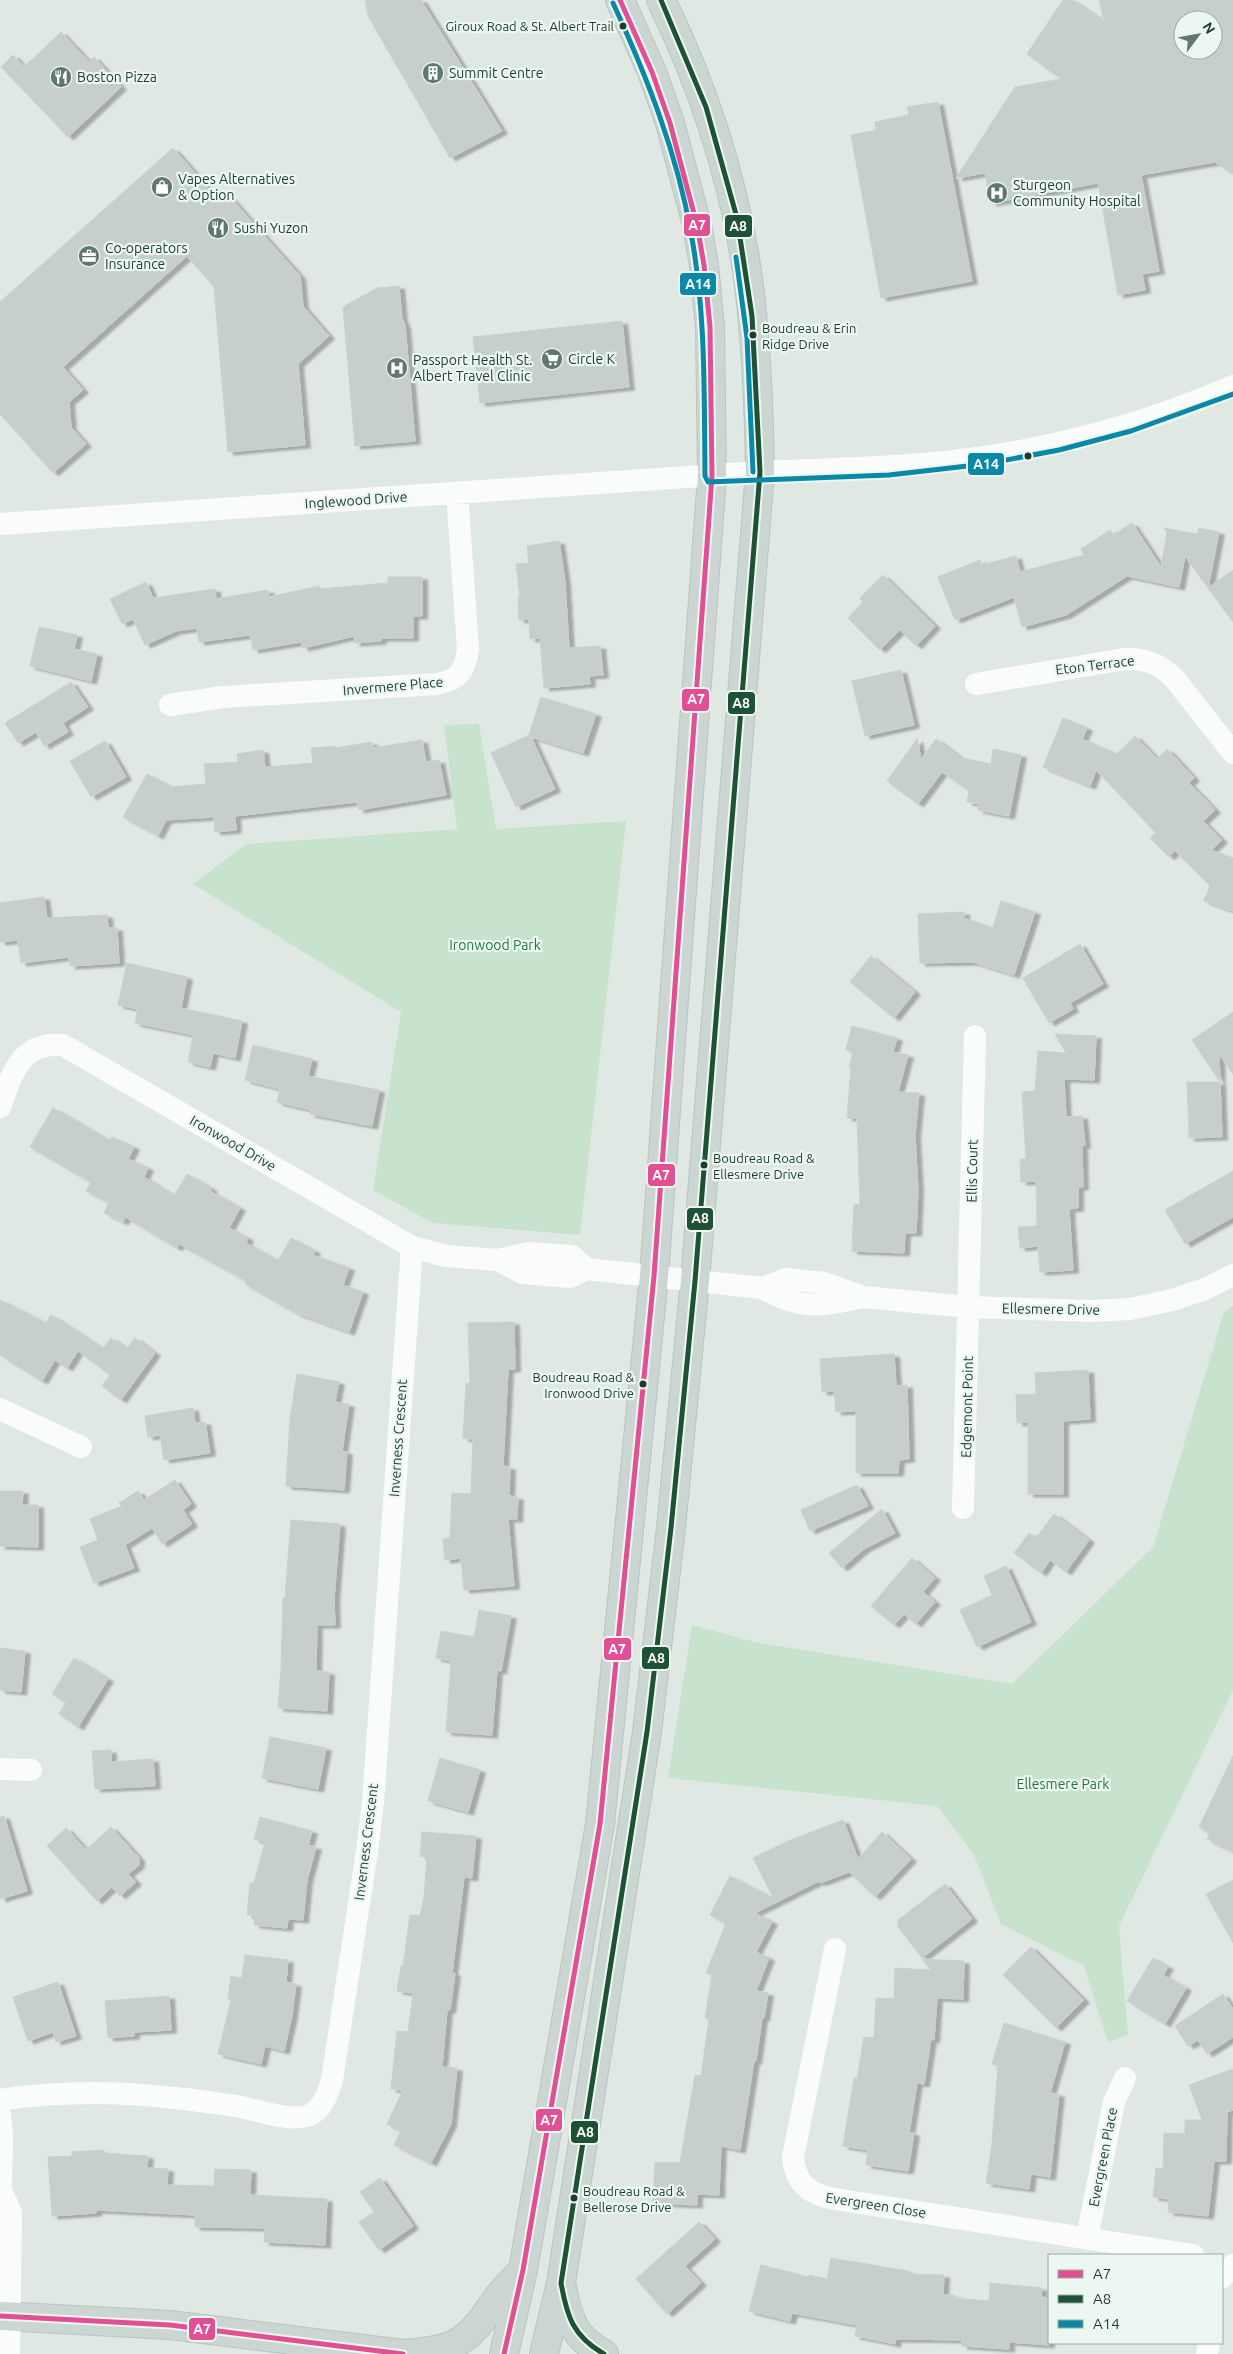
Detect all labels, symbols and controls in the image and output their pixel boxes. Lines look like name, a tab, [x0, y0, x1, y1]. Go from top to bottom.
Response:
north arrow	[1173, 10, 1223, 60]
place label: Giroux Road & St. Albert Trail	[445, 19, 615, 33]
text: N	[1199, 19, 1219, 37]
marker: Giroux Road & St. Albert Trail	[618, 21, 628, 31]
building icon: Summit Centre	[421, 61, 445, 85]
restaurant icon: Boston Pizza	[49, 65, 73, 89]
place label: Summit Centre	[449, 65, 543, 81]
place label: Boston Pizza	[77, 69, 157, 85]
place label: Vapes Alternatives & Option	[178, 171, 295, 203]
shop icon: Vapes Alternatives & Option	[150, 175, 174, 199]
place label: Sturgeon Community Hospital	[1013, 177, 1141, 209]
hospital icon: Sturgeon Community Hospital	[985, 181, 1009, 205]
line badge: A7	[683, 213, 711, 237]
line badge: A8	[724, 214, 753, 238]
restaurant icon: Sushi Yuzon	[206, 216, 230, 240]
text: A7	[688, 217, 706, 233]
text: A8	[729, 218, 747, 234]
place label: Sushi Yuzon	[234, 220, 308, 236]
place label: Co-operators Insurance	[105, 240, 187, 272]
office icon: Co-operators Insurance	[77, 244, 101, 268]
line badge: A14	[679, 272, 717, 296]
text: A14	[685, 276, 711, 292]
place label: Boudreau & Erin Ridge Drive	[762, 321, 856, 351]
marker: Boudreau & Erin Ridge Drive	[748, 330, 758, 340]
supermarket icon: Circle K	[540, 347, 564, 371]
place label: Circle K	[568, 351, 615, 367]
place label: Passport Health St. Albert Travel Clinic	[413, 352, 533, 384]
hospital icon: Passport Health St. Albert Travel Clinic	[385, 356, 409, 380]
unlabelled marker	[1023, 451, 1033, 461]
line badge: A14	[967, 452, 1005, 476]
text: A14	[973, 456, 999, 472]
street label: Inglewood Drive	[304, 488, 408, 512]
street label: Eton Terrace	[1055, 652, 1135, 678]
street label: Invermere Place	[342, 674, 444, 698]
line badge: A7	[681, 688, 710, 712]
text: A7	[687, 691, 705, 707]
line badge: A8	[727, 691, 756, 715]
text: A8	[732, 695, 750, 711]
park label: Ironwood Park	[449, 937, 541, 953]
street label: Ironwood Drive	[187, 1112, 279, 1174]
street label: Ellis Court	[963, 1139, 981, 1203]
place label: Boudreau Road & Ellesmere Drive	[713, 1151, 815, 1181]
marker: Boudreau Road & Ellesmere Drive	[699, 1160, 709, 1170]
line badge: A7	[647, 1163, 676, 1187]
text: A7	[652, 1167, 670, 1183]
line badge: A8	[686, 1207, 714, 1231]
text: A8	[691, 1210, 709, 1226]
street label: Ellesmere Drive	[1002, 1300, 1100, 1318]
street label: Edgemont Point	[958, 1355, 976, 1458]
place label: Boudreau Road & Ironwood Drive	[532, 1370, 634, 1400]
street label: Inverness Crescent	[386, 1378, 410, 1497]
marker: Boudreau Road & Ironwood Drive	[638, 1379, 648, 1389]
line badge: A7	[603, 1637, 632, 1661]
text: A7	[608, 1641, 626, 1657]
line badge: A8	[641, 1646, 670, 1670]
text: A8	[647, 1650, 665, 1666]
park label: Ellesmere Park	[1017, 1776, 1109, 1792]
street label: Inverness Crescent	[351, 1782, 381, 1901]
street label: Evergreen Place	[1086, 2106, 1120, 2208]
line badge: A7	[535, 2108, 563, 2132]
text: A7	[540, 2112, 558, 2128]
line badge: A8	[570, 2120, 599, 2144]
text: A8	[576, 2124, 594, 2140]
place label: Boudreau Road & Bellerose Drive	[583, 2184, 685, 2214]
street label: Evergreen Close	[824, 2189, 928, 2221]
marker: Boudreau Road & Bellerose Drive	[569, 2193, 579, 2203]
legend	[1048, 2254, 1223, 2344]
text: A7	[1093, 2265, 1111, 2282]
text: A8	[1093, 2290, 1111, 2307]
text: A14	[1093, 2315, 1120, 2332]
line badge: A7	[188, 2317, 216, 2341]
text: A7	[193, 2321, 211, 2337]

